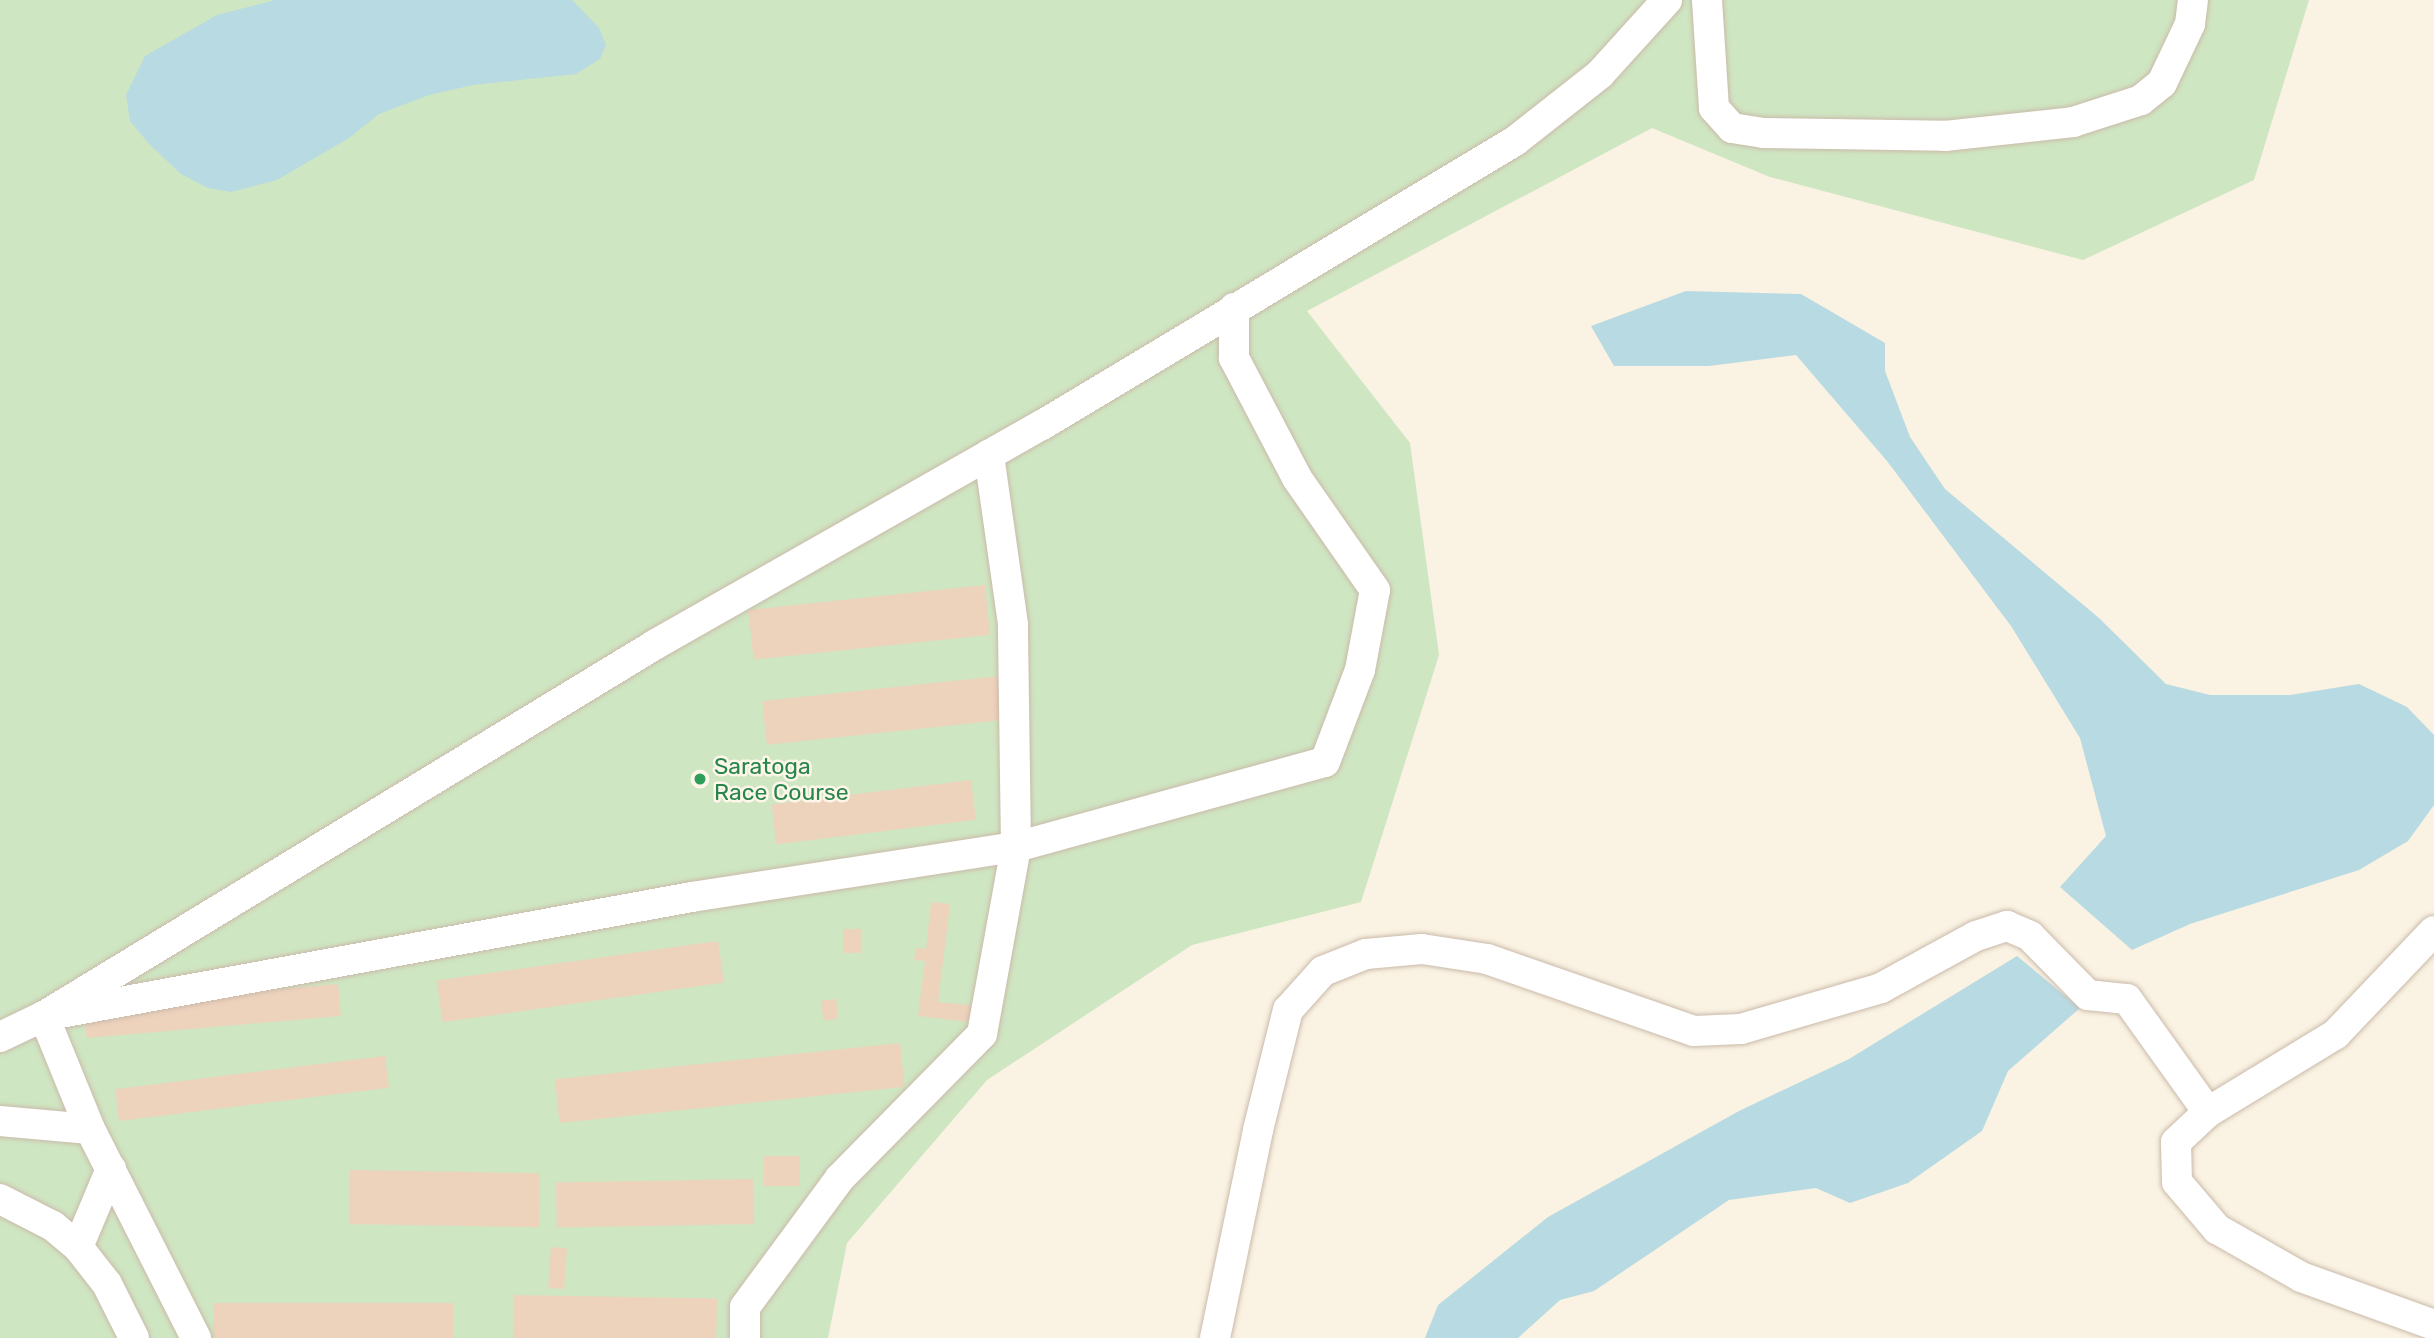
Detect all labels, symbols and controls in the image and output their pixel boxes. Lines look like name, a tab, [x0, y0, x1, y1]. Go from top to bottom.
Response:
place label: Saratoga Race Course	[714, 752, 849, 806]
marker: Saratoga Race Course	[692, 771, 708, 787]

